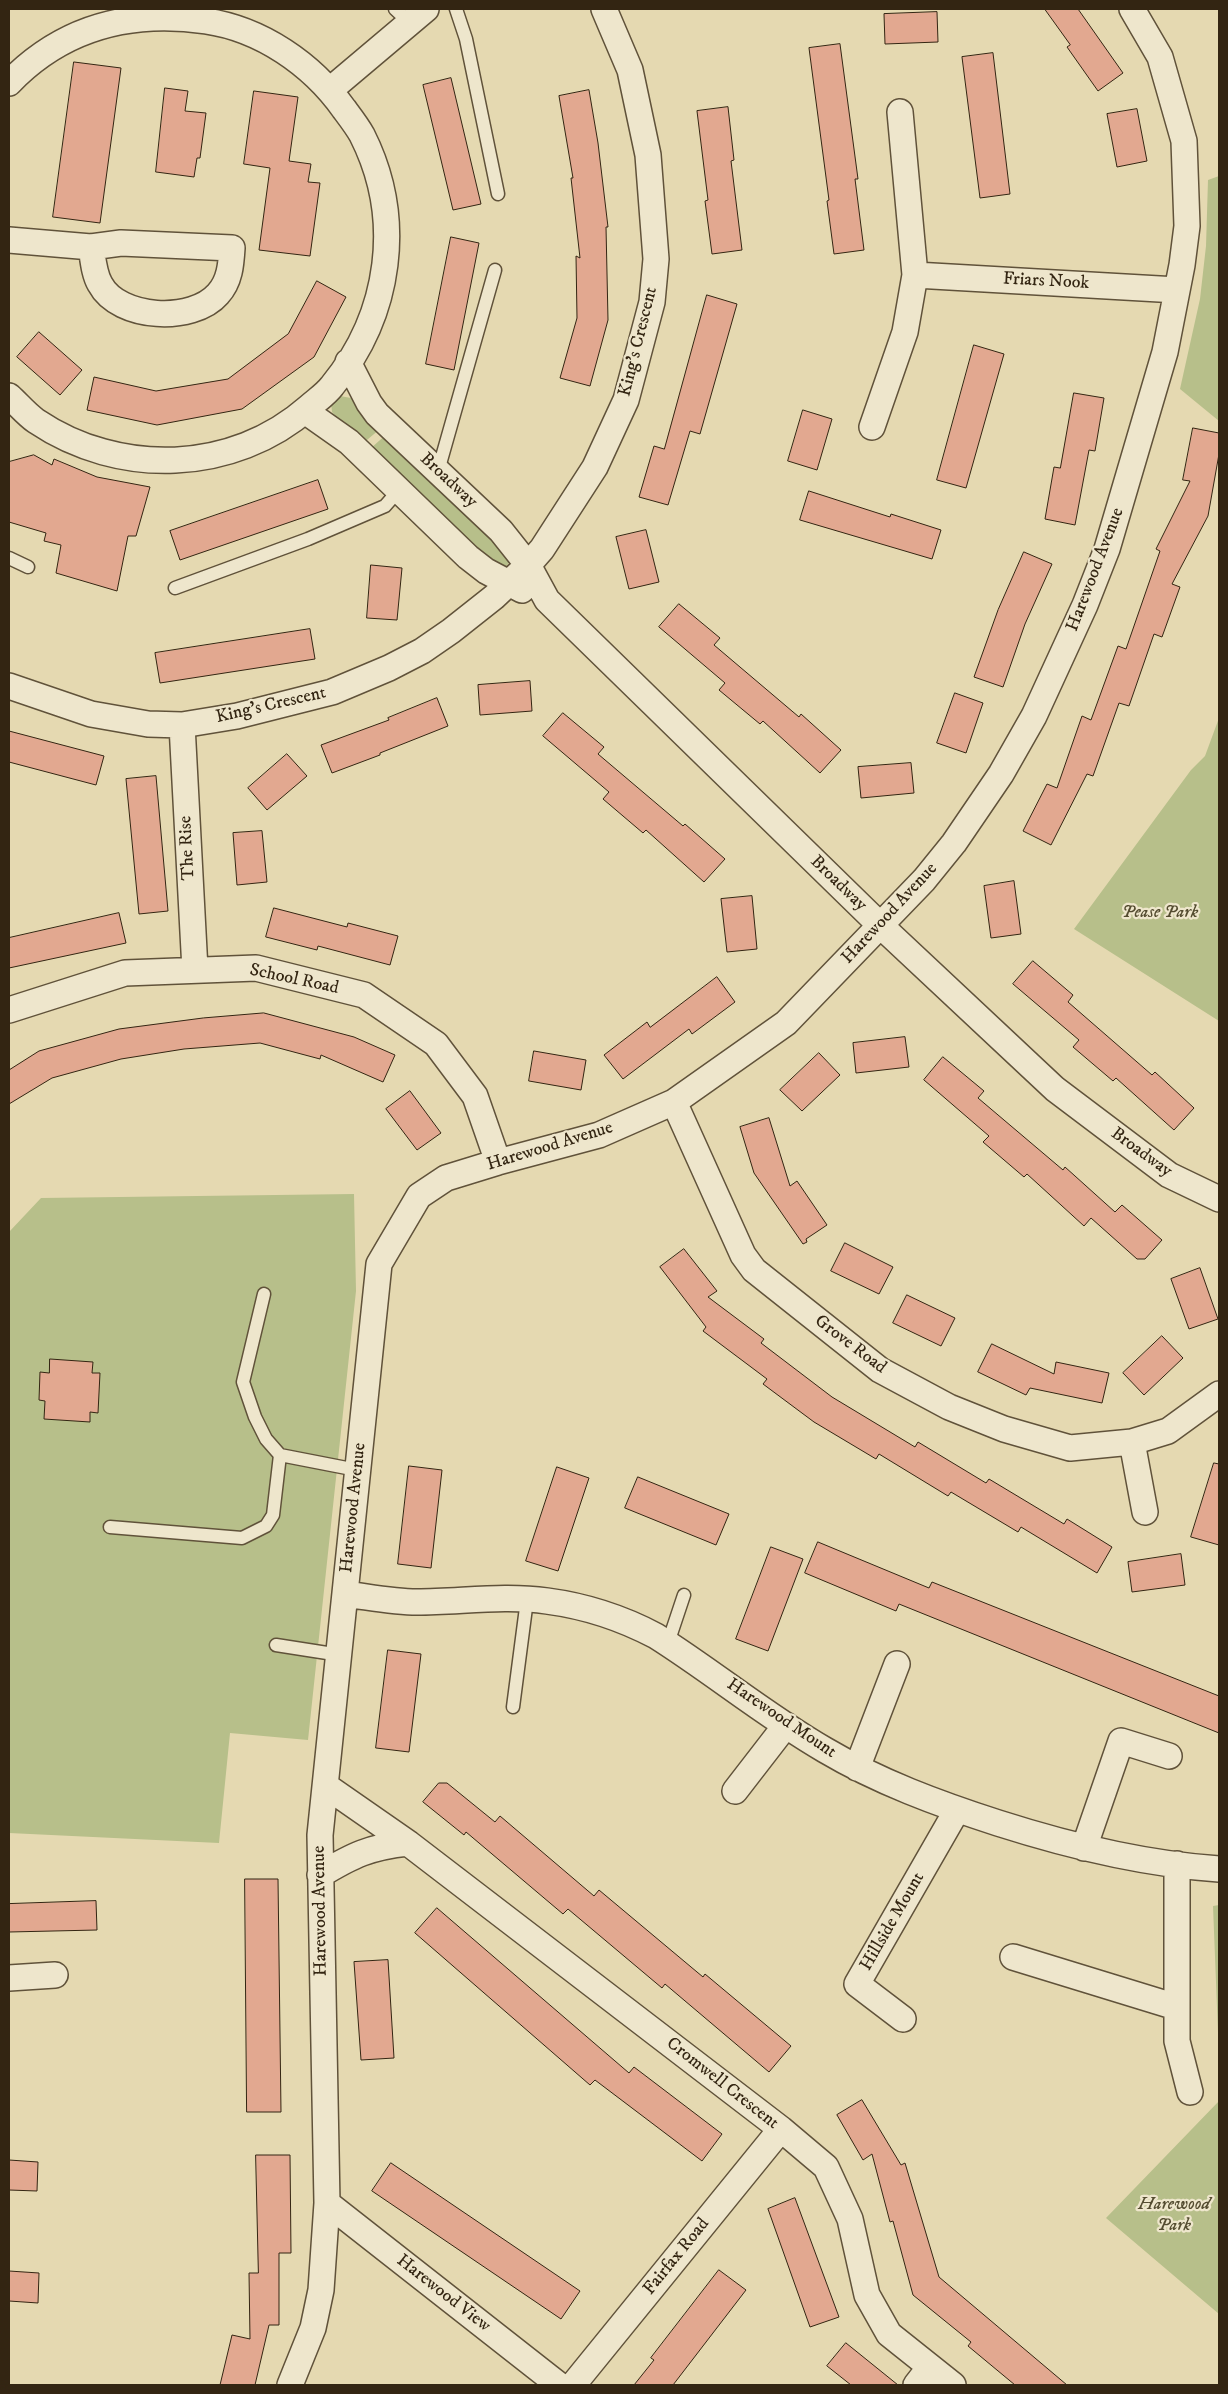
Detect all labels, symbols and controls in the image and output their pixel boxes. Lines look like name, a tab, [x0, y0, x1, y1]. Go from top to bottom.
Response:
street label: Friars Nook	[1002, 269, 1090, 295]
street label: King's Crescent	[615, 285, 663, 399]
street label: Broadway	[415, 449, 481, 513]
street label: Harewood Avenue	[1063, 505, 1129, 635]
street label: King's Crescent	[214, 683, 328, 729]
street label: The Rise	[176, 815, 200, 881]
street label: Broadway	[805, 852, 871, 916]
street label: Harewood Avenue	[838, 859, 942, 969]
park label: Pease Park	[1122, 902, 1198, 924]
street label: School Road	[247, 960, 341, 1000]
street label: Harewood Avenue	[484, 1118, 616, 1176]
street label: Broadway	[1106, 1123, 1176, 1183]
street label: Grove Road	[810, 1311, 890, 1379]
street label: Harewood Avenue	[336, 1442, 372, 1574]
street label: Harewood Mount	[722, 1674, 840, 1764]
street label: Harewood Avenue	[309, 1846, 333, 1976]
street label: Hillside Mount	[856, 1869, 930, 1975]
street label: Cromwell Crescent	[661, 2033, 783, 2135]
park label: Harewood Park	[1138, 2194, 1210, 2236]
street label: Fairfax Road	[639, 2214, 715, 2300]
street label: Harewood View	[392, 2251, 494, 2337]

